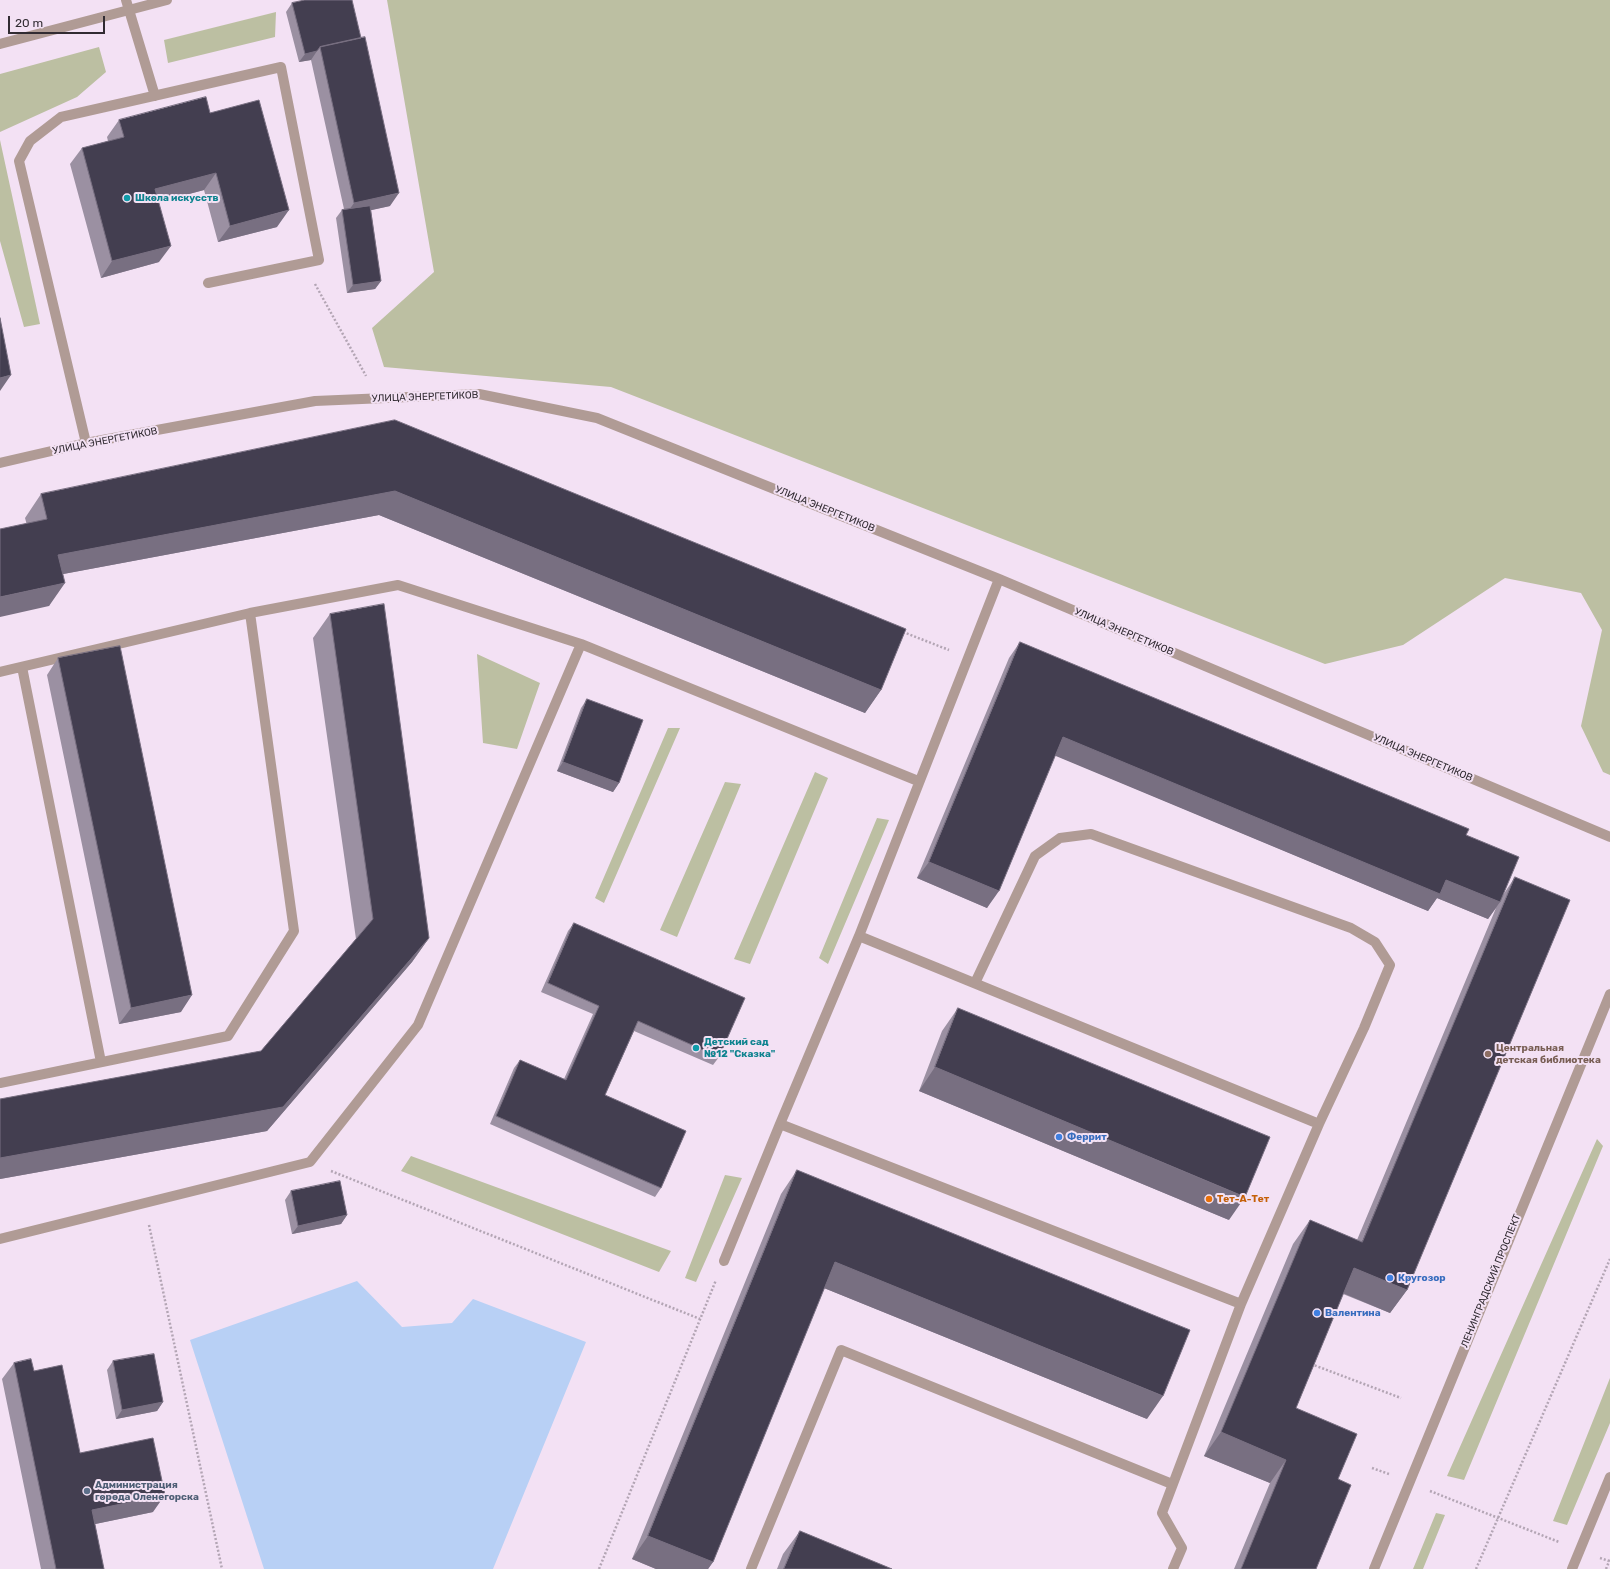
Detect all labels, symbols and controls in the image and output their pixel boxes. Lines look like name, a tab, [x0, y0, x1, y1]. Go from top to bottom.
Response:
scale bar	[10, 8, 107, 34]
text: 20 m	[15, 16, 43, 30]
place label: Школа искусств	[135, 192, 218, 204]
marker: Школа искусств	[122, 193, 132, 203]
street label: УЛИЦА ЭНЕРГЕТИКОВ	[372, 389, 478, 405]
street label: УЛИЦА ЭНЕРГЕТИКОВ	[52, 425, 158, 457]
street label: УЛИЦА ЭНЕРГЕТИКОВ	[773, 483, 877, 535]
street label: УЛИЦА ЭНЕРГЕТИКОВ	[1073, 606, 1175, 658]
street label: УЛИЦА ЭНЕРГЕТИКОВ	[1372, 732, 1474, 784]
place label: Детский сад №12 "Сказка"	[704, 1036, 775, 1060]
place label: Центральная детская библиотека	[1496, 1042, 1601, 1066]
marker: Детский сад №12 "Сказка"	[691, 1043, 701, 1053]
marker: Центральная детская библиотека	[1483, 1049, 1493, 1059]
place label: Феррит	[1067, 1131, 1107, 1143]
marker: Феррит	[1054, 1132, 1064, 1142]
place label: Тет-А-Тет	[1217, 1193, 1269, 1205]
marker: Тет-А-Тет	[1204, 1194, 1214, 1204]
street label: ЛЕНИНГРАДСКИЙ ПРОСПЕКТ	[1459, 1212, 1523, 1350]
place label: Кругозор	[1398, 1272, 1446, 1284]
marker: Кругозор	[1385, 1273, 1395, 1283]
place label: Валентина	[1325, 1307, 1381, 1319]
marker: Валентина	[1312, 1308, 1322, 1318]
place label: Администрация города Оленегорска	[95, 1479, 199, 1502]
marker: Администрация города Оленегорска	[82, 1486, 92, 1496]

